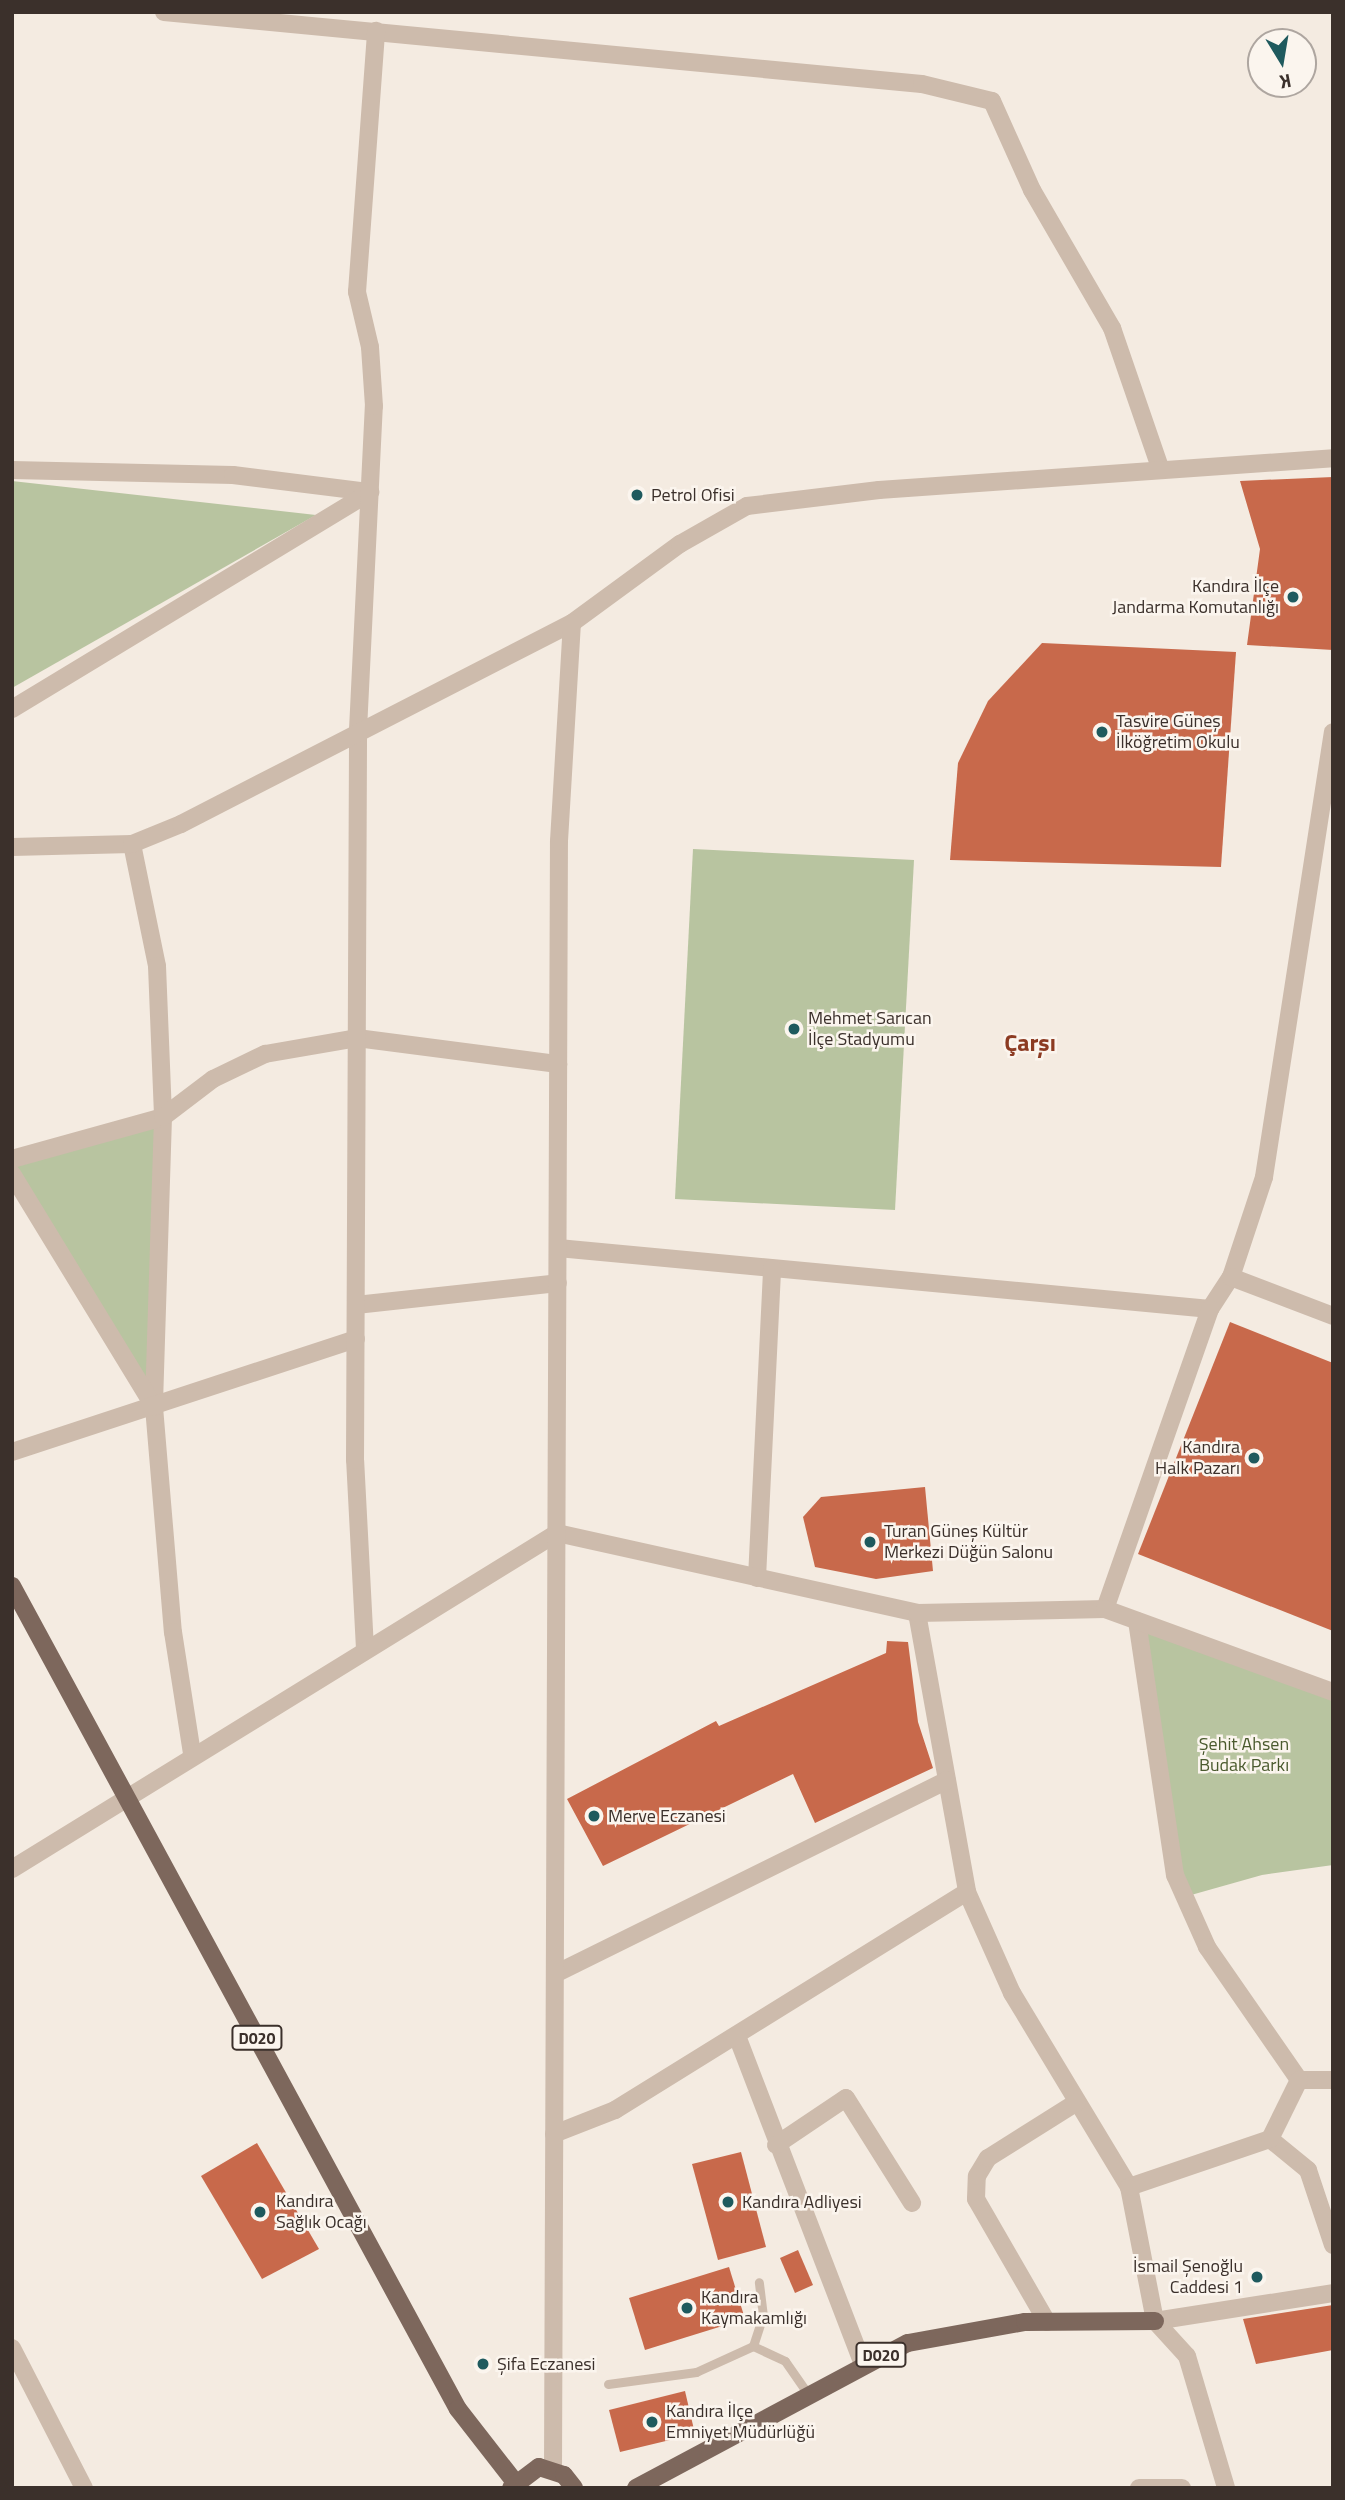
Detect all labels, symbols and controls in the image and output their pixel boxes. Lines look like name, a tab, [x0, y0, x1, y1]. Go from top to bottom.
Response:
north arrow	[1247, 28, 1317, 98]
text: K	[1277, 67, 1294, 97]
place label: Petrol Ofisi	[651, 484, 735, 506]
marker: Petrol Ofisi	[629, 487, 645, 503]
place label: Kandıra İlçe Jandarma Komutanlığı	[1112, 576, 1279, 618]
marker: Kandıra İlçe Jandarma Komutanlığı	[1285, 589, 1301, 605]
place label: Tasvire Güneş İlköğretim Okulu	[1116, 711, 1240, 754]
marker: Tasvire Güneş İlköğretim Okulu	[1094, 724, 1110, 740]
place label: Mehmet Sarıcan İlçe Stadyumu	[808, 1008, 932, 1050]
marker: Mehmet Sarıcan İlçe Stadyumu	[786, 1021, 802, 1037]
district label: Çarşı	[1004, 1029, 1056, 1057]
place label: Kandıra Halk Pazarı	[1155, 1437, 1240, 1480]
marker: Kandıra Halk Pazarı	[1246, 1450, 1262, 1466]
place label: Turan Güneş Kültür Merkezi Düğün Salonu	[884, 1521, 1053, 1564]
marker: Turan Güneş Kültür Merkezi Düğün Salonu	[862, 1534, 878, 1550]
park label: Şehit Ahsen Budak Parkı	[1199, 1734, 1289, 1776]
place label: Merve Eczanesi	[608, 1805, 726, 1827]
marker: Merve Eczanesi	[586, 1808, 602, 1824]
road number: D020	[231, 2026, 283, 2050]
place label: Kandıra Sağlık Ocağı	[276, 2191, 367, 2234]
place label: Kandıra Adliyesi	[742, 2191, 862, 2213]
marker: Kandıra Adliyesi	[720, 2194, 736, 2210]
marker: Kandıra Sağlık Ocağı	[250, 2202, 270, 2222]
place label: İsmail Şenoğlu Caddesi 1	[1133, 2256, 1243, 2298]
marker: İsmail Şenoğlu Caddesi 1	[1249, 2269, 1265, 2285]
place label: Kandıra Kaymakamlığı	[701, 2287, 807, 2330]
marker: Kandıra Kaymakamlığı	[679, 2300, 695, 2316]
road number: D020	[855, 2342, 907, 2368]
place label: Şifa Eczanesi	[497, 2353, 596, 2375]
marker: Şifa Eczanesi	[475, 2356, 491, 2372]
place label: Kandıra İlçe Emniyet Müdürlüğü	[666, 2401, 815, 2444]
marker: Kandıra İlçe Emniyet Müdürlüğü	[644, 2414, 660, 2430]

